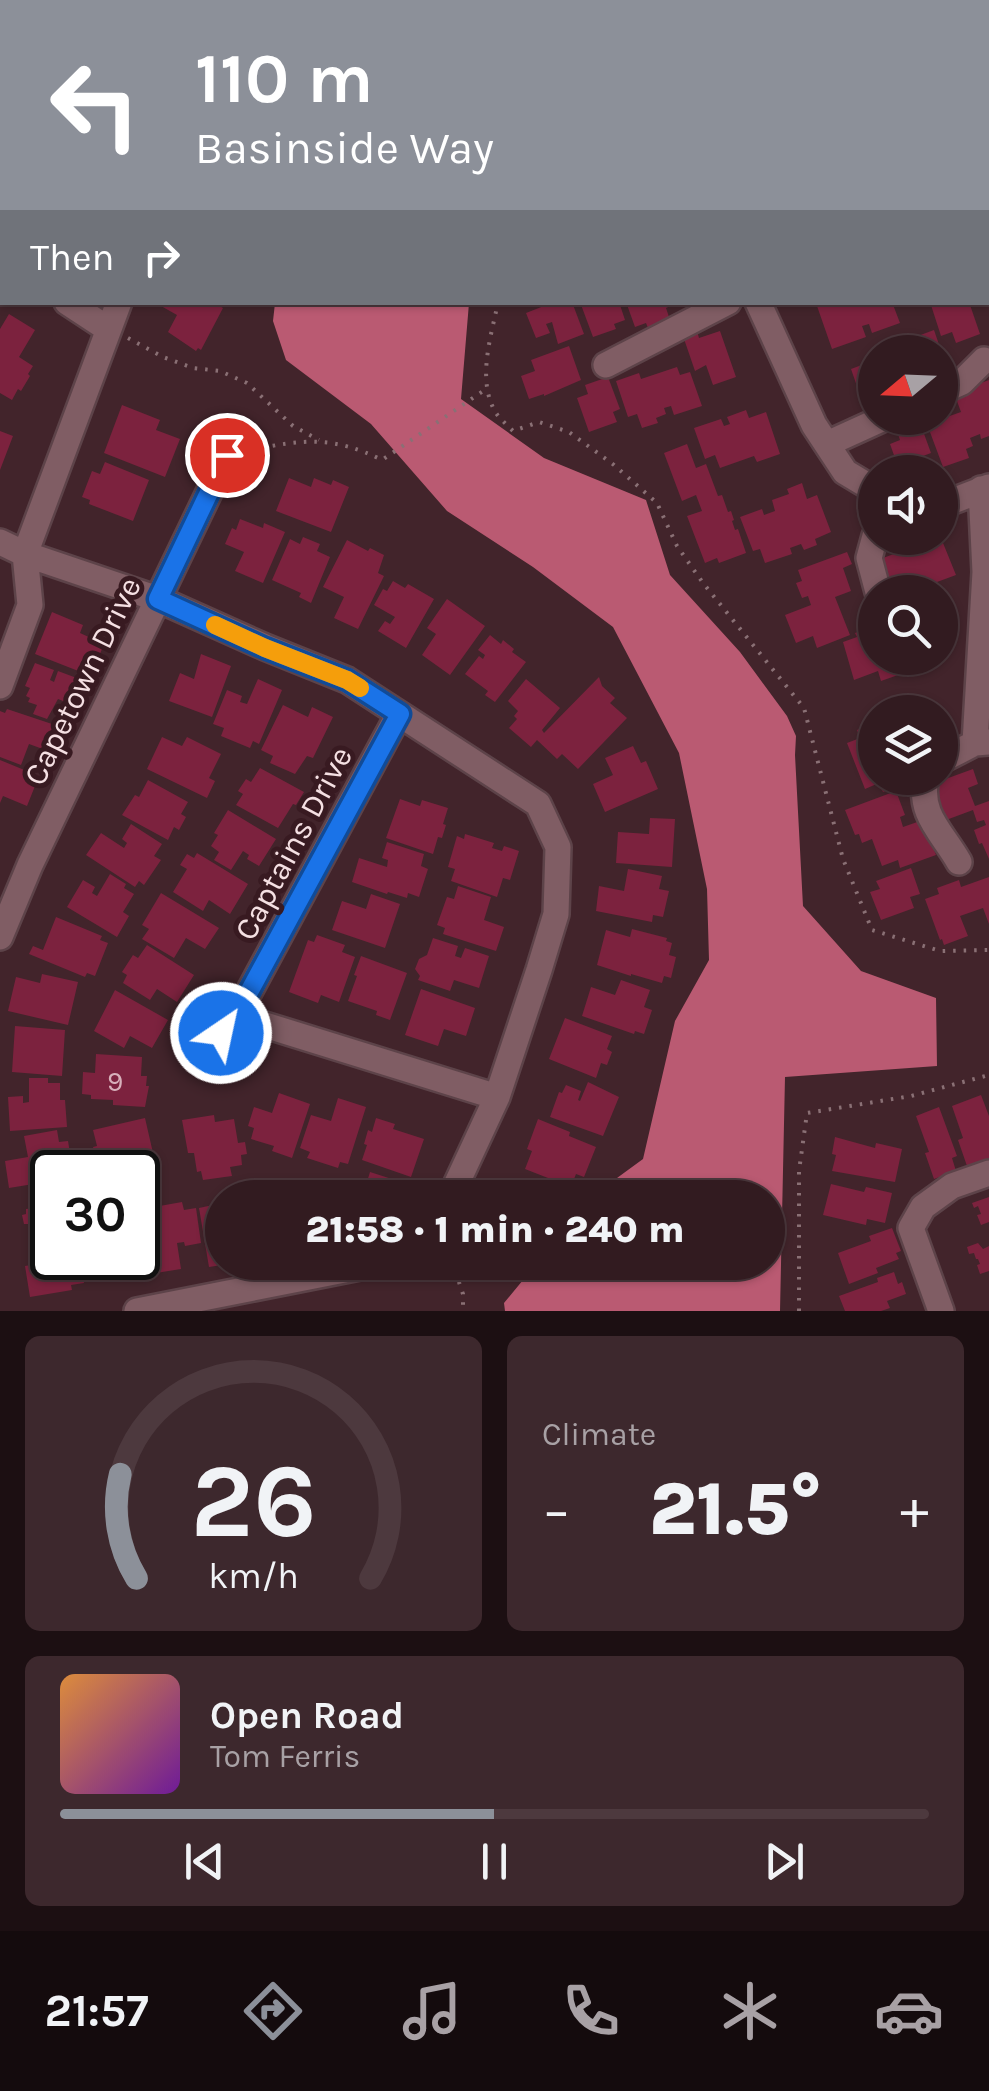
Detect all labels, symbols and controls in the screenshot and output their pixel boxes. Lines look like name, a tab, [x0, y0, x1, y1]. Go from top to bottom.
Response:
text: 110 m	[195, 38, 373, 120]
icon: left	[30, 40, 160, 170]
text: Basinside Way	[195, 122, 494, 174]
icon: right	[134, 230, 189, 285]
text: Then	[30, 235, 114, 280]
north arrow	[858, 335, 958, 435]
map controls	[858, 335, 958, 795]
pin	[185, 413, 270, 498]
icon: arrive	[200, 428, 255, 483]
button: sound	[858, 455, 958, 555]
street label: Capetown Drive	[16, 571, 149, 791]
button: search	[858, 575, 958, 675]
button: layers	[858, 695, 958, 795]
street label: Captains Drive	[227, 740, 360, 946]
position arrow	[169, 981, 273, 1085]
house number: 9	[107, 1065, 123, 1098]
speed limit sign: 30	[30, 1150, 160, 1280]
text: 21:58 · 1 min · 240 m	[305, 1207, 685, 1252]
text: Climate	[542, 1416, 656, 1453]
text: 26	[190, 1441, 317, 1562]
text: 21.5°	[649, 1465, 822, 1553]
text: −	[542, 1478, 571, 1542]
text: +	[900, 1478, 929, 1542]
text: km/h	[208, 1555, 299, 1597]
text: Open Road	[210, 1693, 404, 1738]
text: Tom Ferris	[210, 1738, 360, 1775]
icon: previous	[177, 1834, 232, 1889]
icon: pause	[467, 1834, 522, 1889]
icon: next	[757, 1834, 812, 1889]
icon: directions	[238, 1976, 308, 2046]
icon: music	[397, 1976, 467, 2046]
icon: phone	[556, 1976, 626, 2046]
icon: climate	[715, 1976, 785, 2046]
icon: car	[874, 1976, 944, 2046]
text: 21:57	[45, 1985, 149, 2037]

